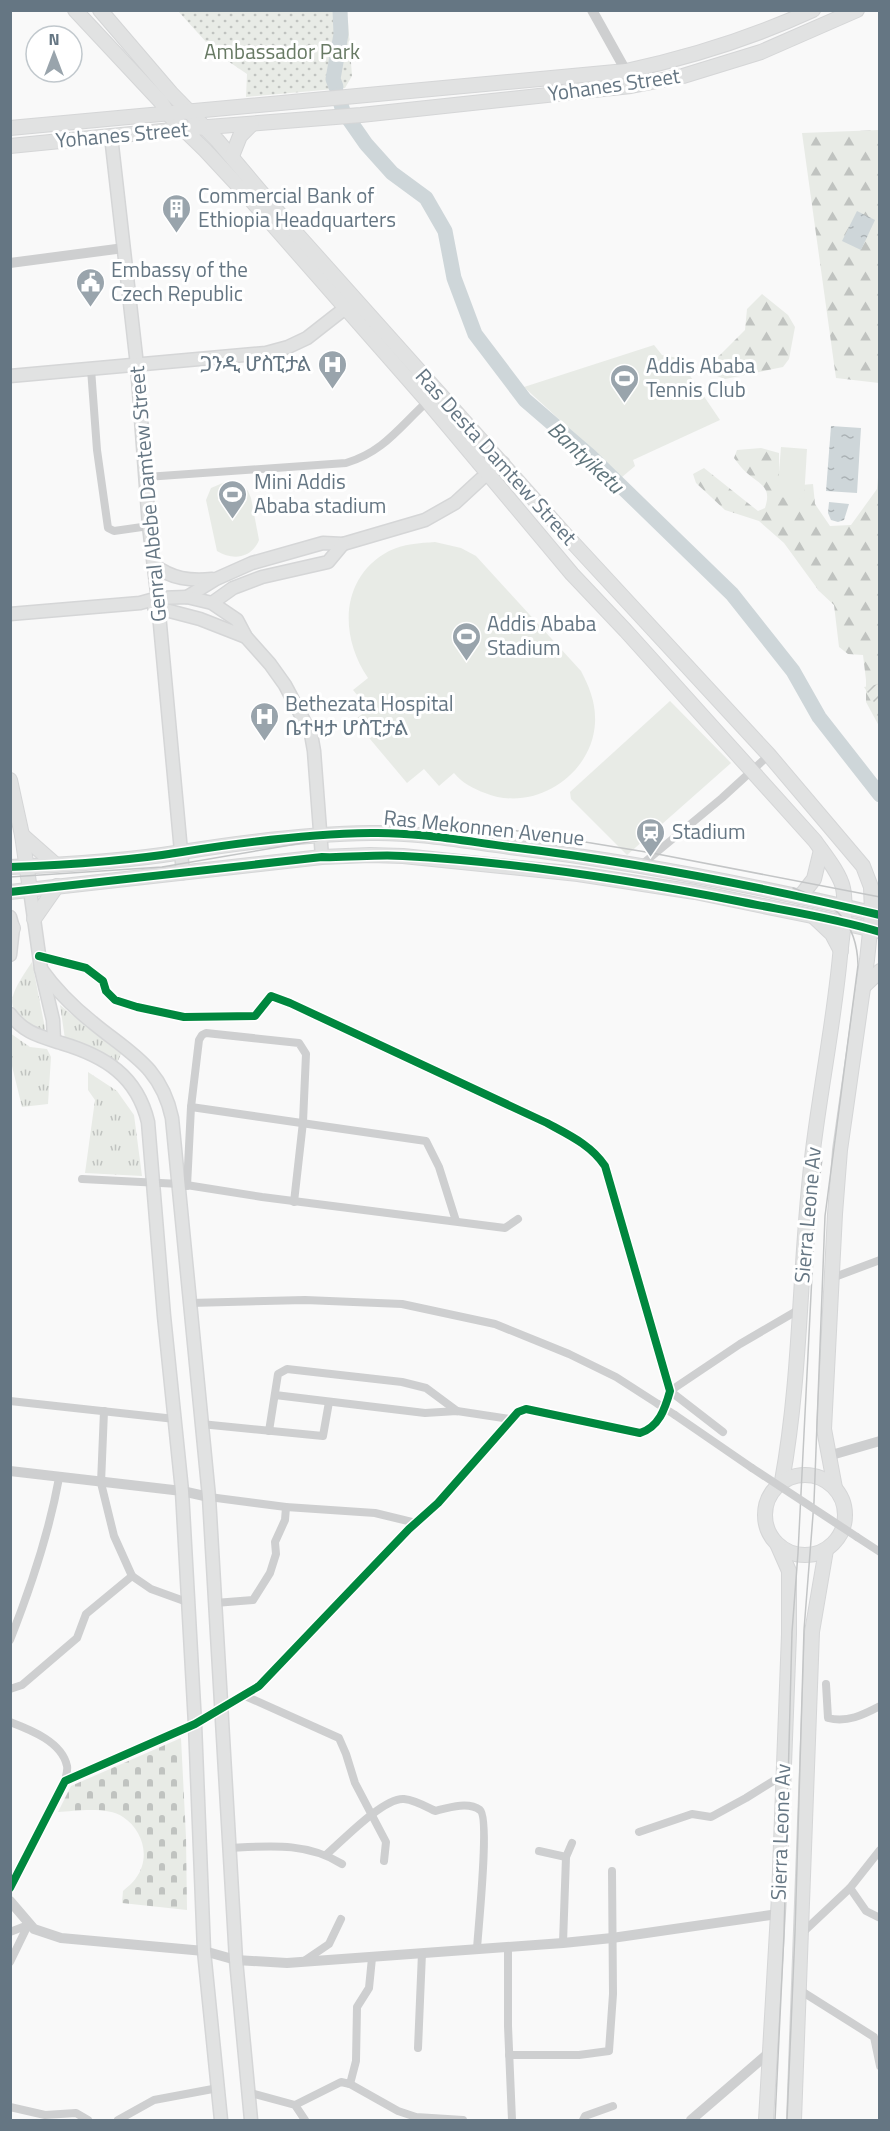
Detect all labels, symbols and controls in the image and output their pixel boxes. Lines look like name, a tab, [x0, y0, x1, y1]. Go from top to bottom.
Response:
north arrow	[24, 24, 84, 84]
text: N	[48, 27, 60, 51]
park label: Ambassador Park	[204, 35, 360, 67]
street label: Yohanes Street	[546, 59, 683, 109]
street label: Yohanes Street	[54, 112, 190, 156]
place label: Commercial Bank of Ethiopia Headquarters	[198, 179, 396, 235]
building icon: Commercial Bank of Ethiopia Headquarters	[161, 192, 193, 234]
place label: Embassy of the Czech Republic	[111, 253, 248, 309]
public building icon: Embassy of the Czech Republic	[74, 266, 106, 308]
place label: ጋንዲ ሆስፒታል	[200, 347, 311, 379]
hospital icon: ጋንዲ ሆስፒታል	[316, 348, 348, 390]
place label: Addis Ababa Tennis Club	[646, 349, 756, 405]
street label: Ras Desta Damtew Street	[408, 361, 585, 552]
sports icon: Addis Ababa Tennis Club	[609, 362, 641, 404]
street label: Genral Abebe Damtew Street	[120, 364, 174, 623]
water label: Bantyiketu	[540, 413, 633, 503]
place label: Mini Addis Ababa stadium	[254, 465, 386, 521]
sports icon: Mini Addis Ababa stadium	[217, 478, 249, 520]
place label: Addis Ababa Stadium	[487, 607, 597, 663]
sports icon: Addis Ababa Stadium	[450, 620, 482, 662]
place label: Bethezata Hospital ቤተዛታ ሆስፒታል	[285, 687, 454, 743]
hospital icon: Bethezata Hospital ቤተዛታ ሆስፒታል	[248, 700, 280, 742]
street label: Ras Mekonnen Avenue	[382, 801, 586, 853]
place label: Stadium	[672, 815, 746, 847]
station icon: Stadium	[635, 816, 667, 858]
street label: Sierra Leone Av	[785, 1145, 829, 1284]
street label: Sierra Leone Av	[762, 1763, 798, 1901]

